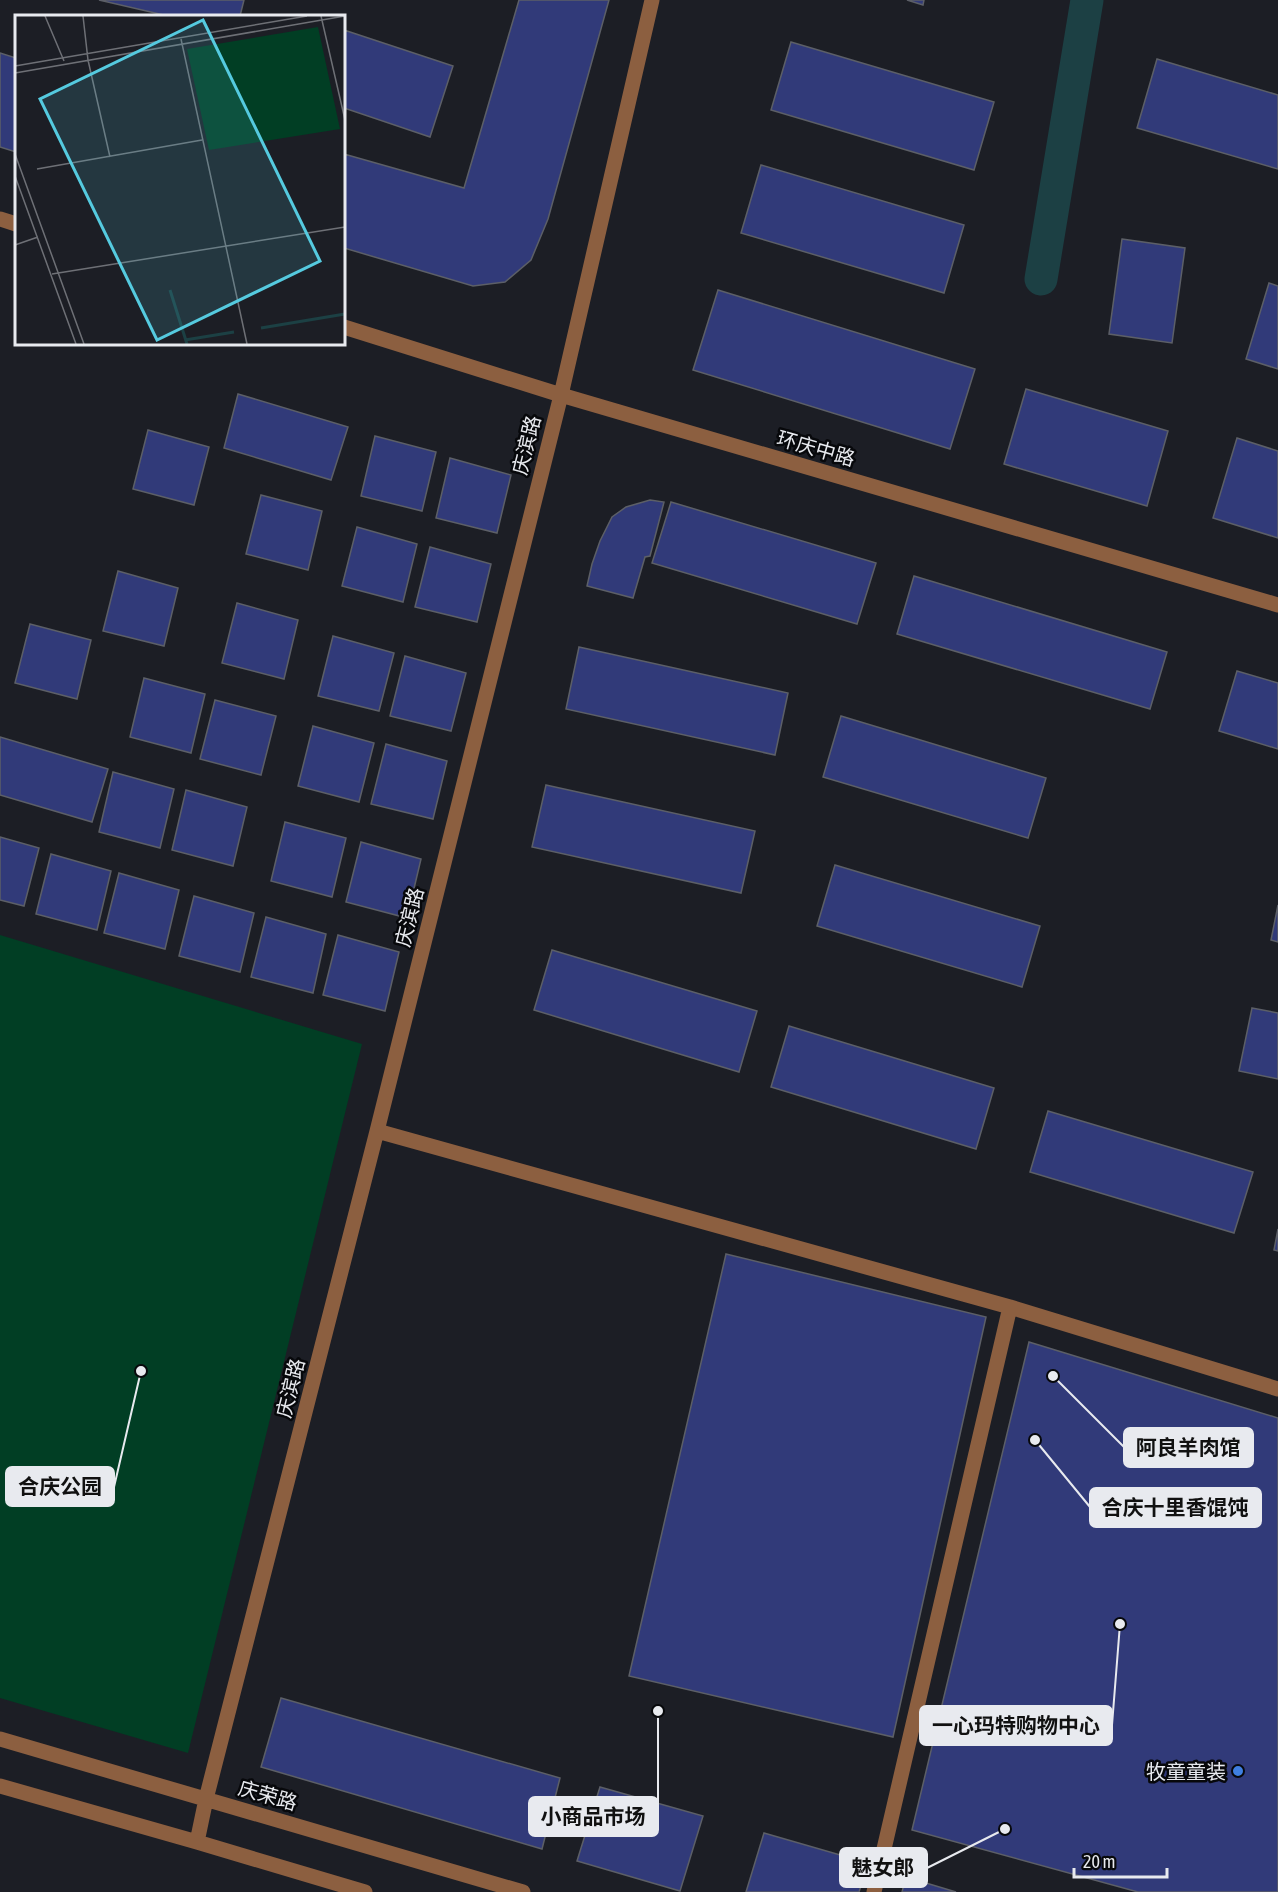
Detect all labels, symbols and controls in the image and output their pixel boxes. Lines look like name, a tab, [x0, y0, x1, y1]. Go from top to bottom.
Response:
inset map	[15, 15, 345, 345]
street label: 庆滨路	[508, 413, 544, 477]
street label: 环庆中路	[774, 426, 858, 470]
street label: 庆滨路	[391, 885, 427, 949]
street label: 庆滨路	[272, 1356, 308, 1420]
callout: 阿良羊肉馆	[1124, 1428, 1253, 1467]
text: 阿良羊肉馆	[1136, 1435, 1241, 1459]
callout: 合庆公园	[6, 1467, 114, 1506]
text: 合庆公园	[18, 1474, 102, 1498]
callout: 合庆十里香馄饨	[1090, 1488, 1261, 1527]
text: 合庆十里香馄饨	[1102, 1495, 1249, 1519]
callout: 一心玛特购物中心	[920, 1706, 1112, 1745]
text: 一心玛特购物中心	[932, 1713, 1100, 1737]
place label: 牧童童装	[1146, 1760, 1226, 1783]
marker: 牧童童装	[1231, 1764, 1245, 1778]
street label: 庆荣路	[236, 1776, 300, 1814]
callout: 小商品市场	[529, 1797, 658, 1836]
text: 小商品市场	[541, 1804, 646, 1828]
scale bar	[1074, 1841, 1167, 1879]
callout: 魅女郎	[840, 1848, 927, 1887]
text: 20 m	[1083, 1851, 1115, 1872]
text: 魅女郎	[852, 1855, 915, 1879]

